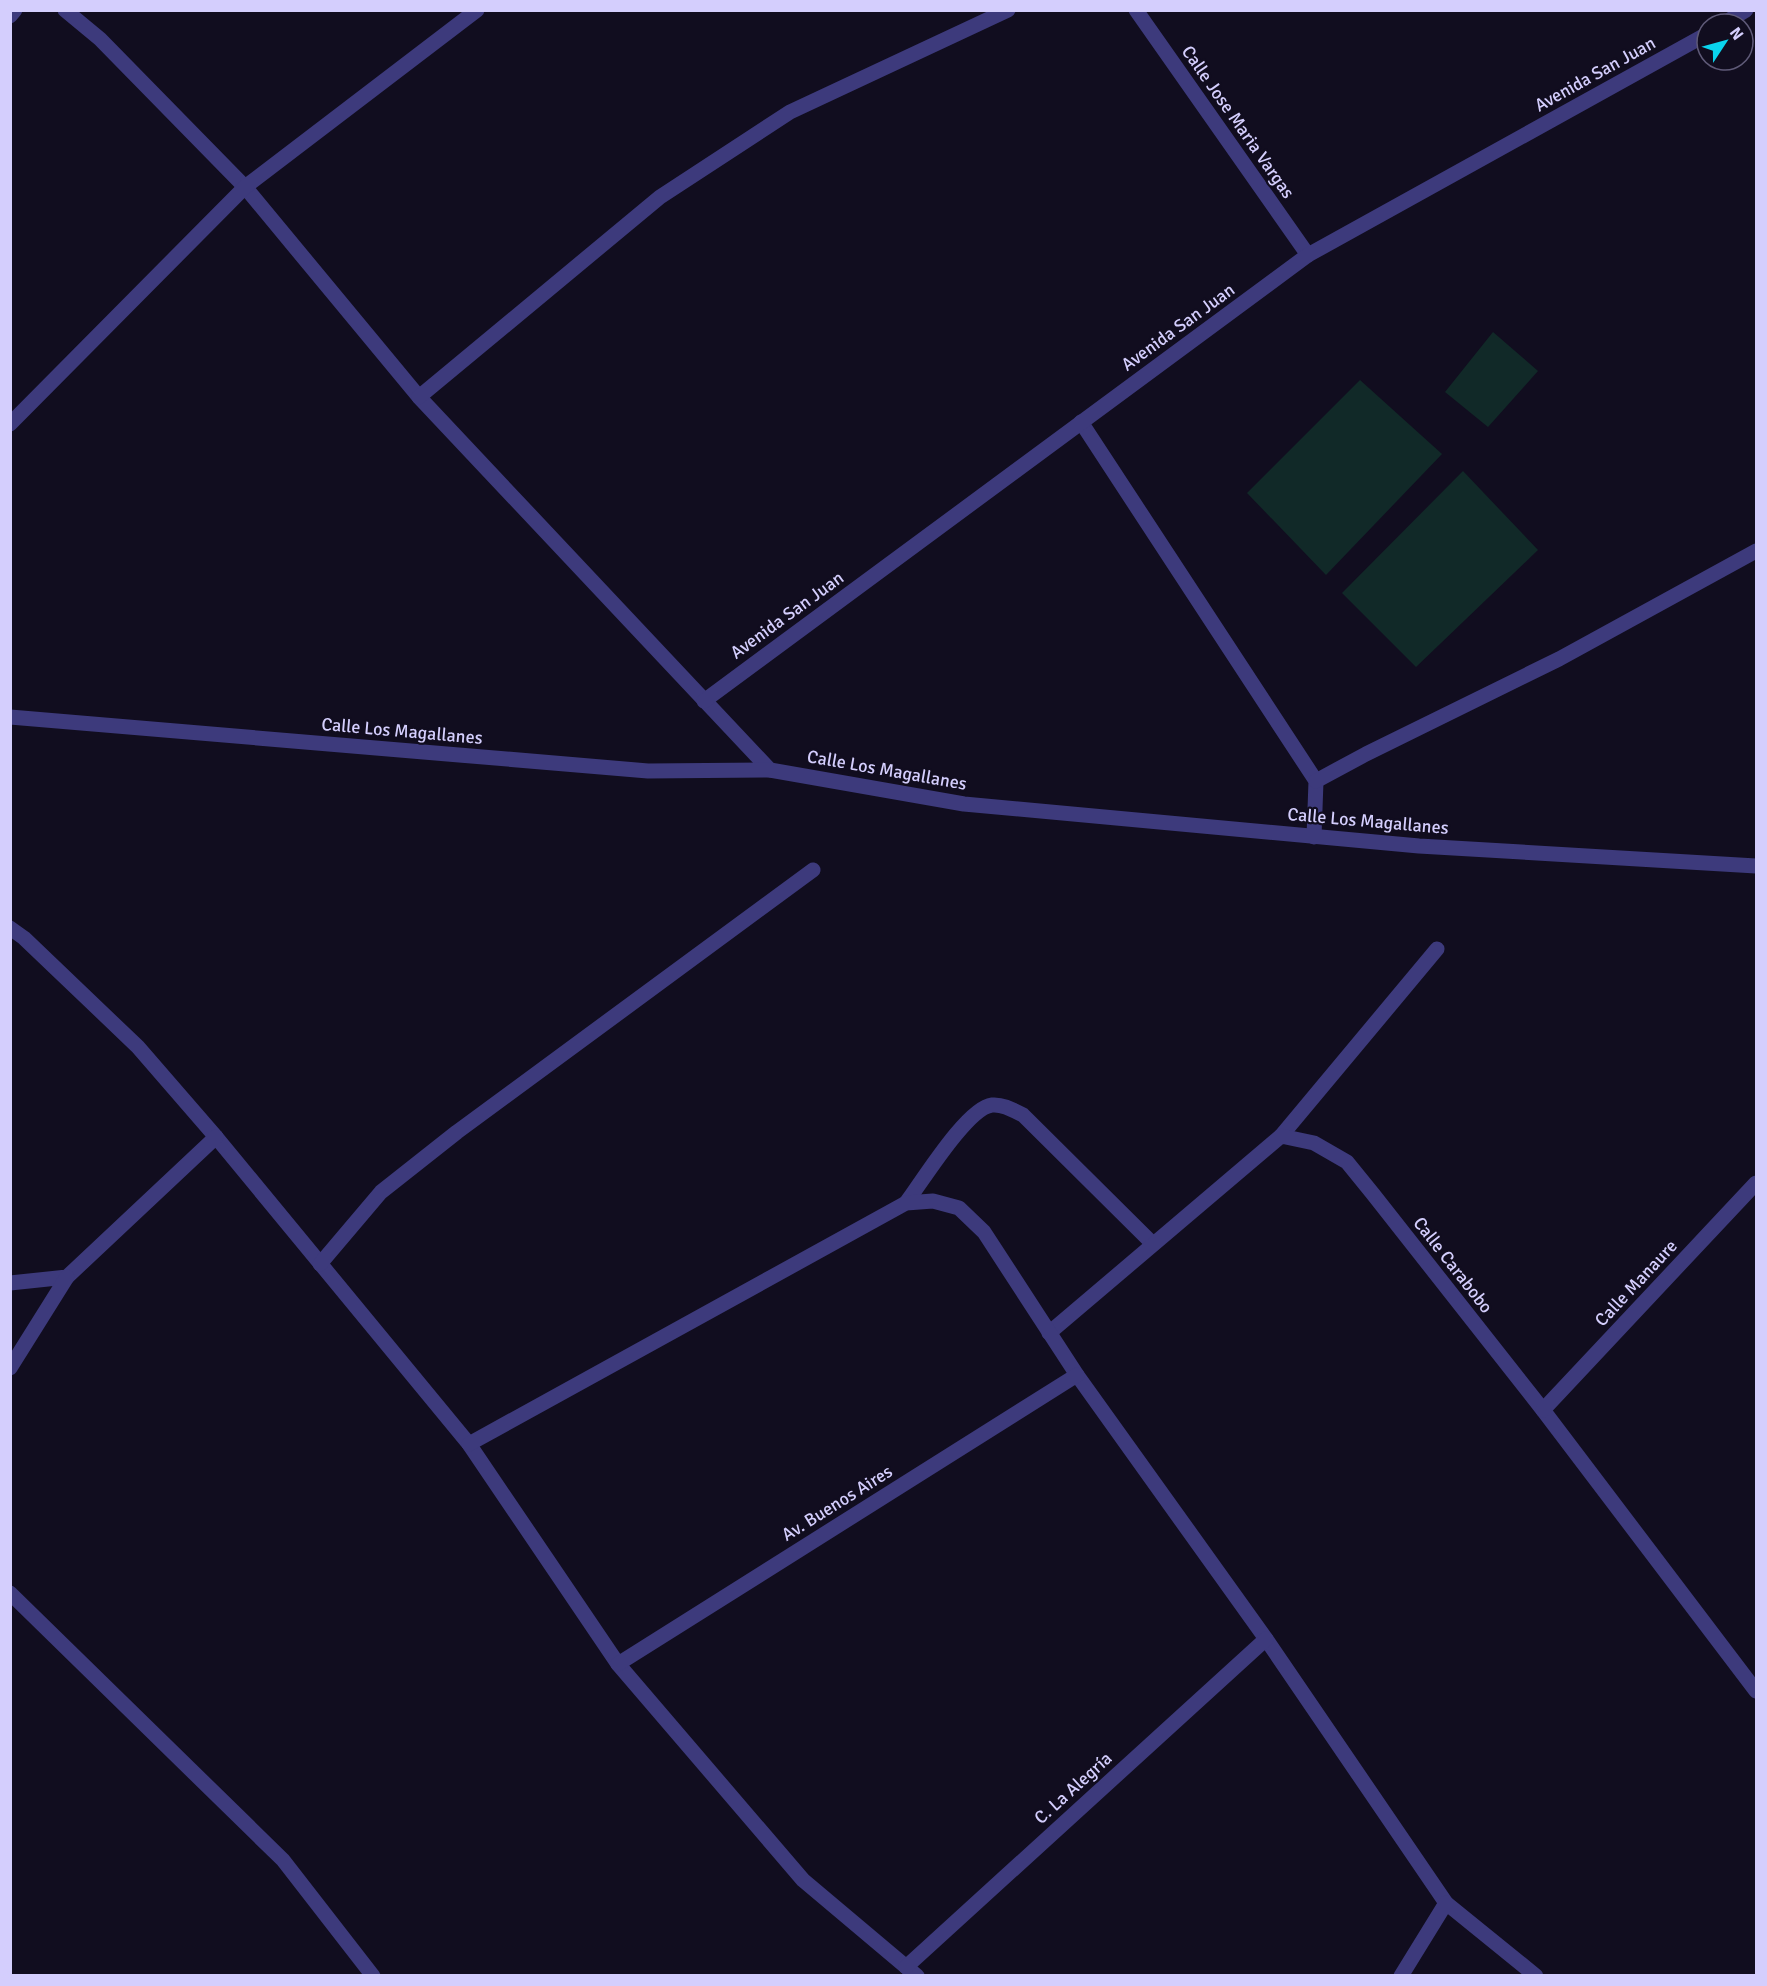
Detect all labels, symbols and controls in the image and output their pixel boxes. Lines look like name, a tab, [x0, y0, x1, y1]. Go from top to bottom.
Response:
north arrow	[1695, 12, 1755, 72]
text: N	[1725, 23, 1748, 44]
street label: Avenida San Juan	[1531, 32, 1659, 116]
street label: Calle Jose Maria Vargas	[1177, 41, 1299, 203]
street label: Avenida San Juan	[1117, 278, 1239, 376]
street label: Avenida San Juan	[726, 566, 848, 664]
street label: Calle Los Magallanes	[321, 713, 484, 749]
street label: Calle Los Magallanes	[806, 745, 969, 795]
street label: Calle Los Magallanes	[1287, 803, 1450, 839]
street label: Calle Carabobo	[1409, 1212, 1497, 1318]
street label: Calle Manaure	[1590, 1235, 1682, 1331]
street label: Av. Buenos Aires	[778, 1460, 897, 1546]
street label: C. La Alegría	[1030, 1747, 1116, 1829]

